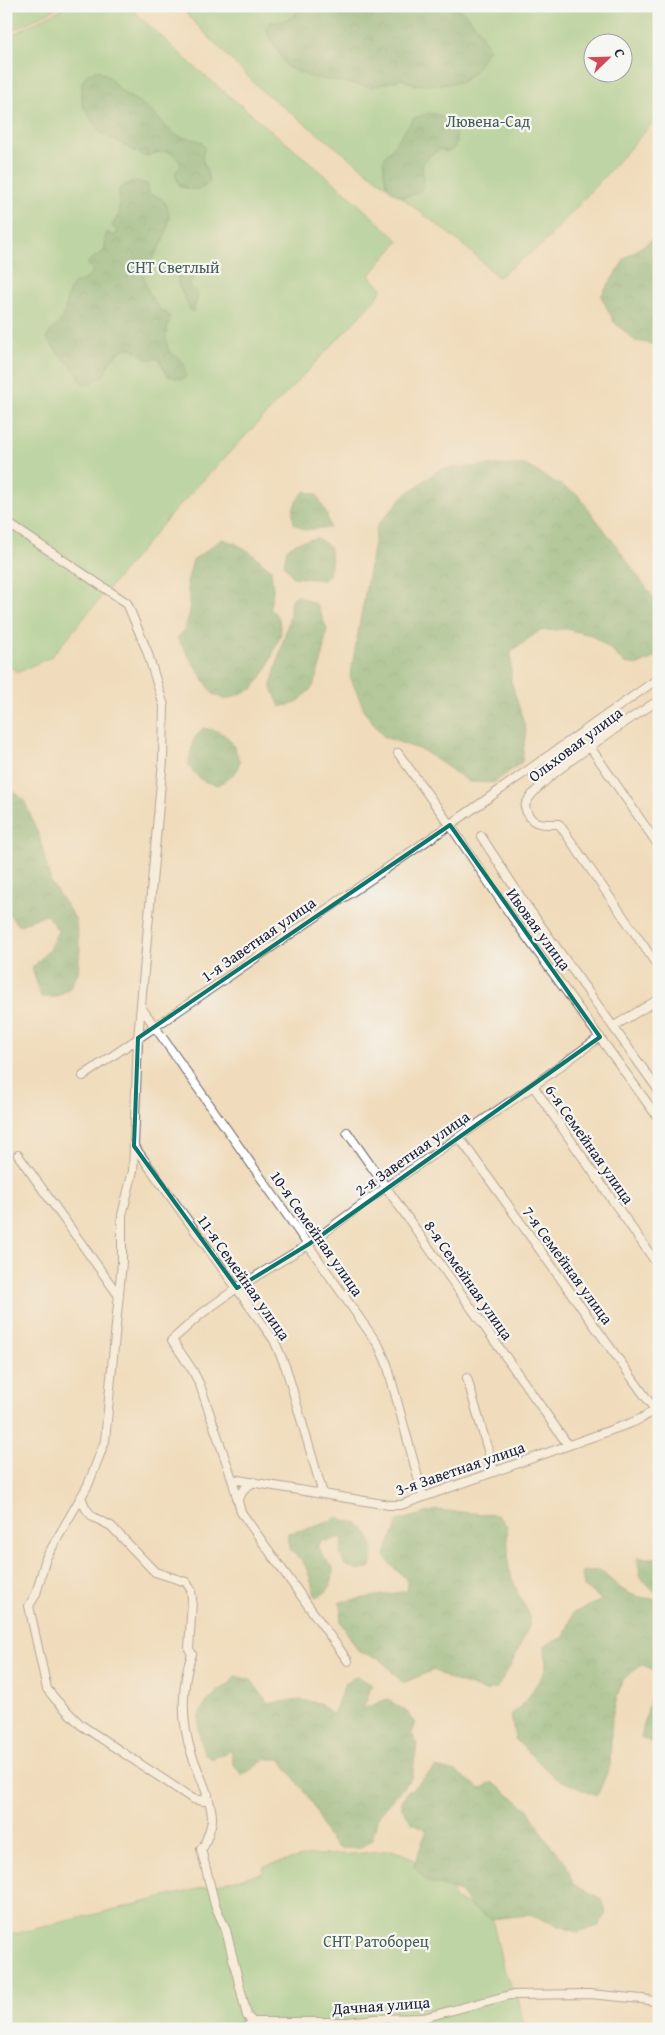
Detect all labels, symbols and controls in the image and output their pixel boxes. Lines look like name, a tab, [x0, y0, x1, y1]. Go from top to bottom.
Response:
north arrow	[582, 32, 632, 82]
text: С	[609, 45, 631, 61]
park label: Лювена-Сад	[446, 109, 531, 133]
park label: СНТ Светлый	[126, 255, 220, 279]
street label: Ольховая улица	[523, 700, 627, 787]
street label: Ивовая улица	[501, 883, 577, 976]
street label: 1-я Заветная улица	[196, 890, 321, 988]
street label: 6-я Семейная улица	[540, 1079, 641, 1209]
street label: 2-я Заветная улица	[350, 1104, 475, 1202]
street label: 10-я Семейная улица	[264, 1165, 370, 1301]
street label: 7-я Семейная улица	[517, 1201, 619, 1329]
street label: 11-я Семейная улица	[191, 1209, 297, 1345]
street label: 8-я Семейная улица	[419, 1215, 520, 1345]
street label: 3-я Заветная улица	[392, 1434, 528, 1501]
park label: СНТ Ратоборец	[323, 1929, 429, 1953]
street label: Дачная улица	[330, 1990, 431, 2020]

